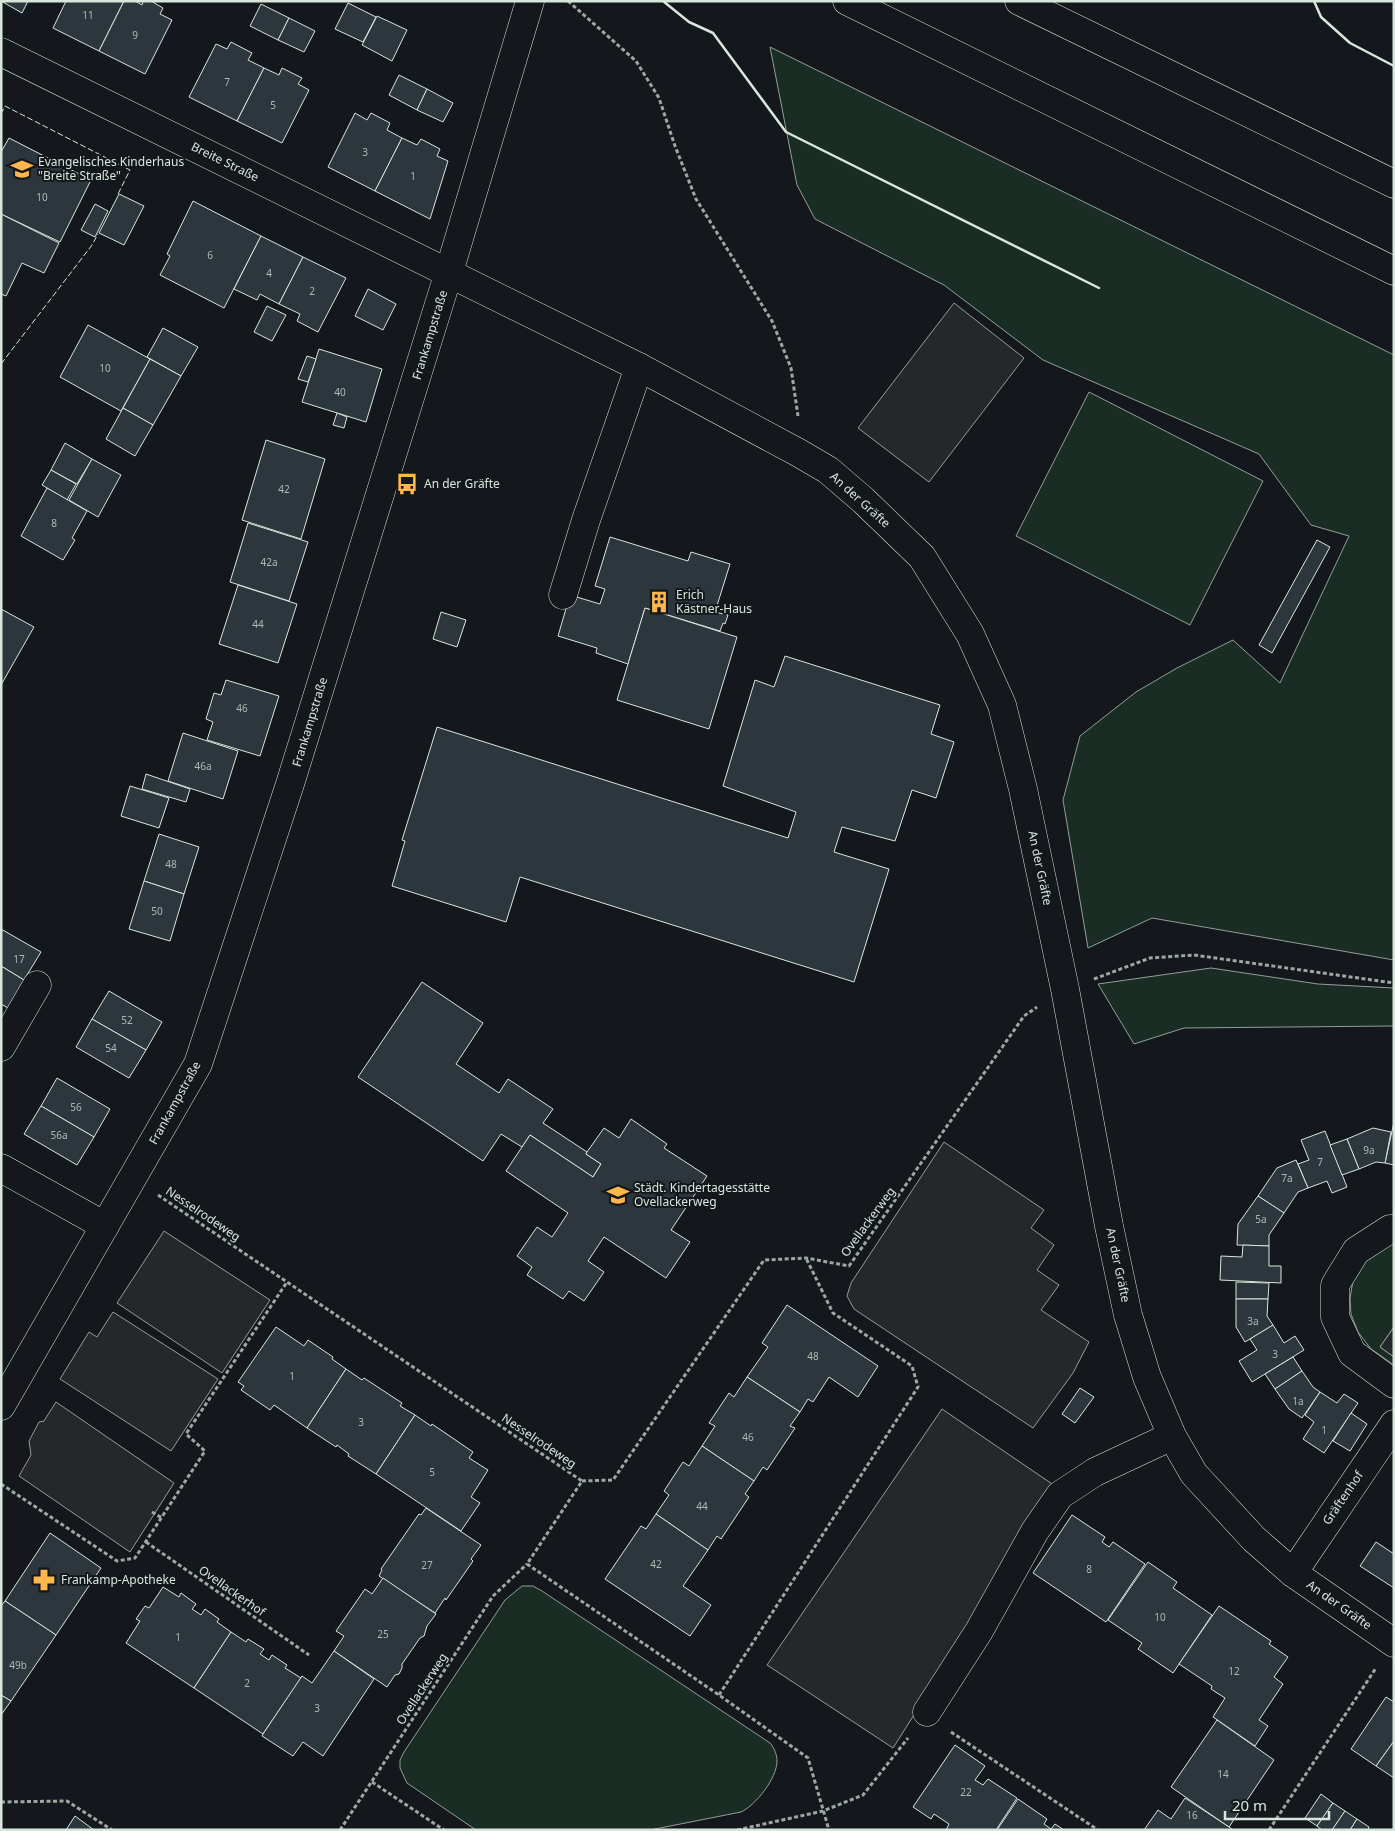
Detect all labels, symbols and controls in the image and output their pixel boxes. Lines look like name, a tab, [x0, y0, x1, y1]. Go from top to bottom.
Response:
house number: 11	[82, 8, 94, 22]
house number: 9	[132, 28, 138, 42]
house number: 7	[224, 75, 230, 89]
house number: 5	[270, 98, 276, 112]
street label: Breite Straße	[189, 138, 262, 185]
house number: 3	[362, 145, 368, 159]
place label: Evangelisches Kinderhaus "Breite Straße"	[38, 153, 184, 184]
school or university icon: Evangelisches Kinderhaus "Breite Straße"	[9, 156, 35, 182]
house number: 1	[410, 169, 416, 183]
house number: 10	[36, 190, 48, 204]
house number: 6	[207, 248, 213, 262]
house number: 4	[266, 266, 272, 280]
house number: 2	[309, 284, 315, 298]
street label: Frankampstraße	[408, 288, 451, 382]
house number: 10	[99, 361, 111, 375]
house number: 40	[334, 385, 346, 399]
street label: An der Gräfte	[826, 468, 894, 531]
bus stop icon: An der Gräfte	[394, 471, 420, 497]
place label: An der Gräfte	[424, 475, 500, 492]
house number: 42	[278, 482, 290, 496]
house number: 8	[51, 516, 57, 530]
house number: 42a	[260, 555, 278, 569]
place label: Erich Kästner-Haus	[676, 586, 752, 617]
building icon: Erich Kästner-Haus	[646, 589, 672, 615]
house number: 44	[252, 617, 264, 631]
street label: Frankampstraße	[288, 675, 331, 769]
house number: 46	[236, 701, 248, 715]
house number: 46a	[194, 759, 212, 773]
street label: An der Gräfte	[1024, 829, 1057, 907]
house number: 48	[165, 857, 177, 871]
house number: 50	[151, 904, 163, 918]
house number: 17	[13, 952, 25, 966]
house number: 52	[121, 1013, 133, 1027]
house number: 54	[105, 1041, 117, 1055]
street label: Frankampstraße	[145, 1058, 205, 1147]
house number: 56	[70, 1100, 82, 1114]
house number: 56a	[50, 1128, 68, 1142]
house number: 9a	[1363, 1143, 1375, 1157]
house number: 7	[1317, 1155, 1323, 1169]
house number: 7a	[1281, 1171, 1293, 1185]
place label: Städt. Kindertagesstätte Ovellackerweg	[634, 1179, 770, 1210]
street label: Nesselrodeweg	[163, 1182, 244, 1245]
school or university icon: Städt. Kindertagesstätte Ovellackerweg	[605, 1182, 631, 1208]
street label: Ovellackerweg	[836, 1183, 899, 1260]
house number: 5a	[1255, 1212, 1267, 1226]
street label: An der Gräfte	[1102, 1226, 1135, 1304]
house number: 3a	[1247, 1314, 1259, 1328]
house number: 3	[1272, 1347, 1278, 1361]
house number: 48	[807, 1349, 819, 1363]
house number: 1	[289, 1369, 295, 1383]
house number: 1a	[1292, 1394, 1304, 1408]
street label: Nesselrodeweg	[499, 1409, 580, 1472]
house number: 3	[358, 1415, 364, 1429]
house number: 1	[1321, 1423, 1327, 1437]
house number: 46	[742, 1430, 754, 1444]
house number: 5	[429, 1465, 435, 1479]
street label: Gräftenhof	[1318, 1467, 1367, 1528]
house number: 44	[696, 1499, 708, 1513]
house number: 42	[650, 1557, 662, 1571]
house number: 27	[421, 1558, 433, 1572]
street label: Ovellackerhof	[196, 1561, 270, 1620]
house number: 8	[1086, 1562, 1092, 1576]
pharmacy icon: Frankamp-Apotheke	[31, 1567, 57, 1593]
place label: Frankamp-Apotheke	[61, 1571, 176, 1588]
street label: An der Gräfte	[1303, 1576, 1375, 1633]
house number: 10	[1154, 1610, 1166, 1624]
house number: 25	[377, 1627, 389, 1641]
house number: 1	[175, 1630, 181, 1644]
street label: Ovellackerweg	[392, 1649, 451, 1728]
house number: 49b	[9, 1658, 27, 1672]
house number: 12	[1228, 1664, 1240, 1678]
house number: 2	[244, 1676, 250, 1690]
house number: 3	[314, 1701, 320, 1715]
house number: 14	[1217, 1767, 1229, 1781]
house number: 22	[960, 1785, 972, 1799]
scale bar	[1225, 1788, 1329, 1820]
text: 20 m	[1232, 1795, 1267, 1815]
house number: 16	[1186, 1808, 1198, 1822]

